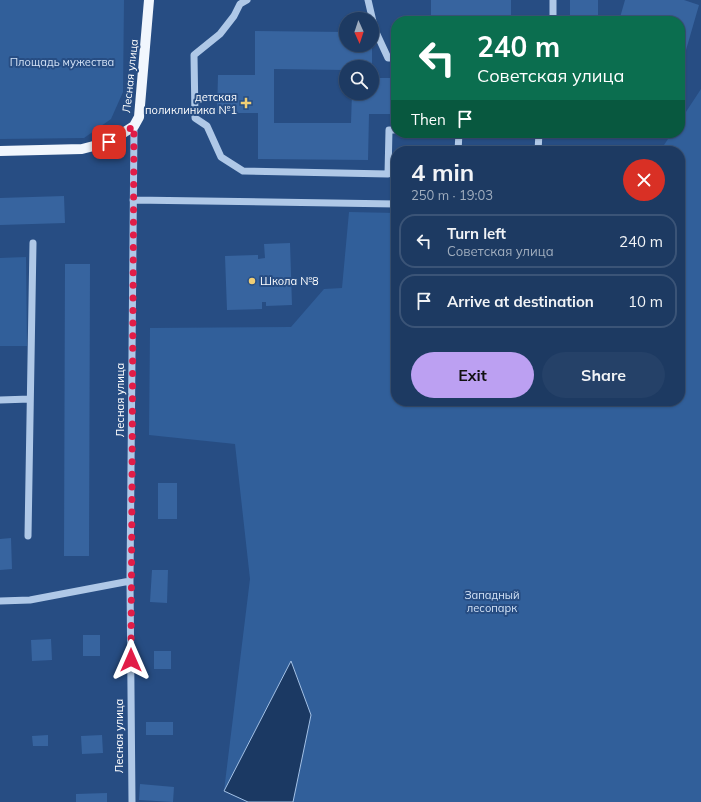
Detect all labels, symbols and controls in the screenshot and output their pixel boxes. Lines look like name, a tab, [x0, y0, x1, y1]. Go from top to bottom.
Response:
north arrow	[339, 12, 379, 52]
map controls	[339, 12, 379, 100]
text: 240 m	[477, 29, 560, 64]
icon: left	[411, 32, 463, 84]
street label: Лесная улица	[119, 38, 141, 114]
park label: Площадь мужества	[10, 55, 114, 69]
button: search	[339, 60, 379, 100]
text: Советская улица	[477, 64, 625, 87]
place label: детская поликлиника №1	[145, 90, 237, 117]
marker: детская поликлиника №1	[240, 97, 252, 109]
icon: arrive	[454, 108, 476, 130]
text: Then	[411, 110, 446, 129]
pin	[92, 125, 126, 159]
icon: arrive	[98, 131, 120, 153]
text: 4 min	[411, 157, 474, 187]
button: close	[623, 159, 665, 201]
text: 250 m · 19:03	[411, 187, 493, 203]
text: Turn left	[447, 224, 506, 243]
icon: left	[413, 230, 435, 252]
text: 240 m	[619, 232, 663, 251]
text: Советская улица	[447, 243, 554, 259]
place label: Школа №8	[260, 274, 319, 288]
marker: Школа №8	[247, 276, 257, 286]
icon: arrive	[413, 290, 435, 312]
text: Arrive at destination	[447, 292, 594, 311]
text: 10 m	[628, 292, 663, 311]
button: Exit	[411, 352, 534, 398]
button: Share	[542, 352, 665, 398]
street label: Лесная улица	[113, 363, 127, 437]
park label: Западный лесопарк	[464, 588, 520, 615]
position arrow	[110, 639, 152, 681]
street label: Лесная улица	[112, 699, 126, 773]

